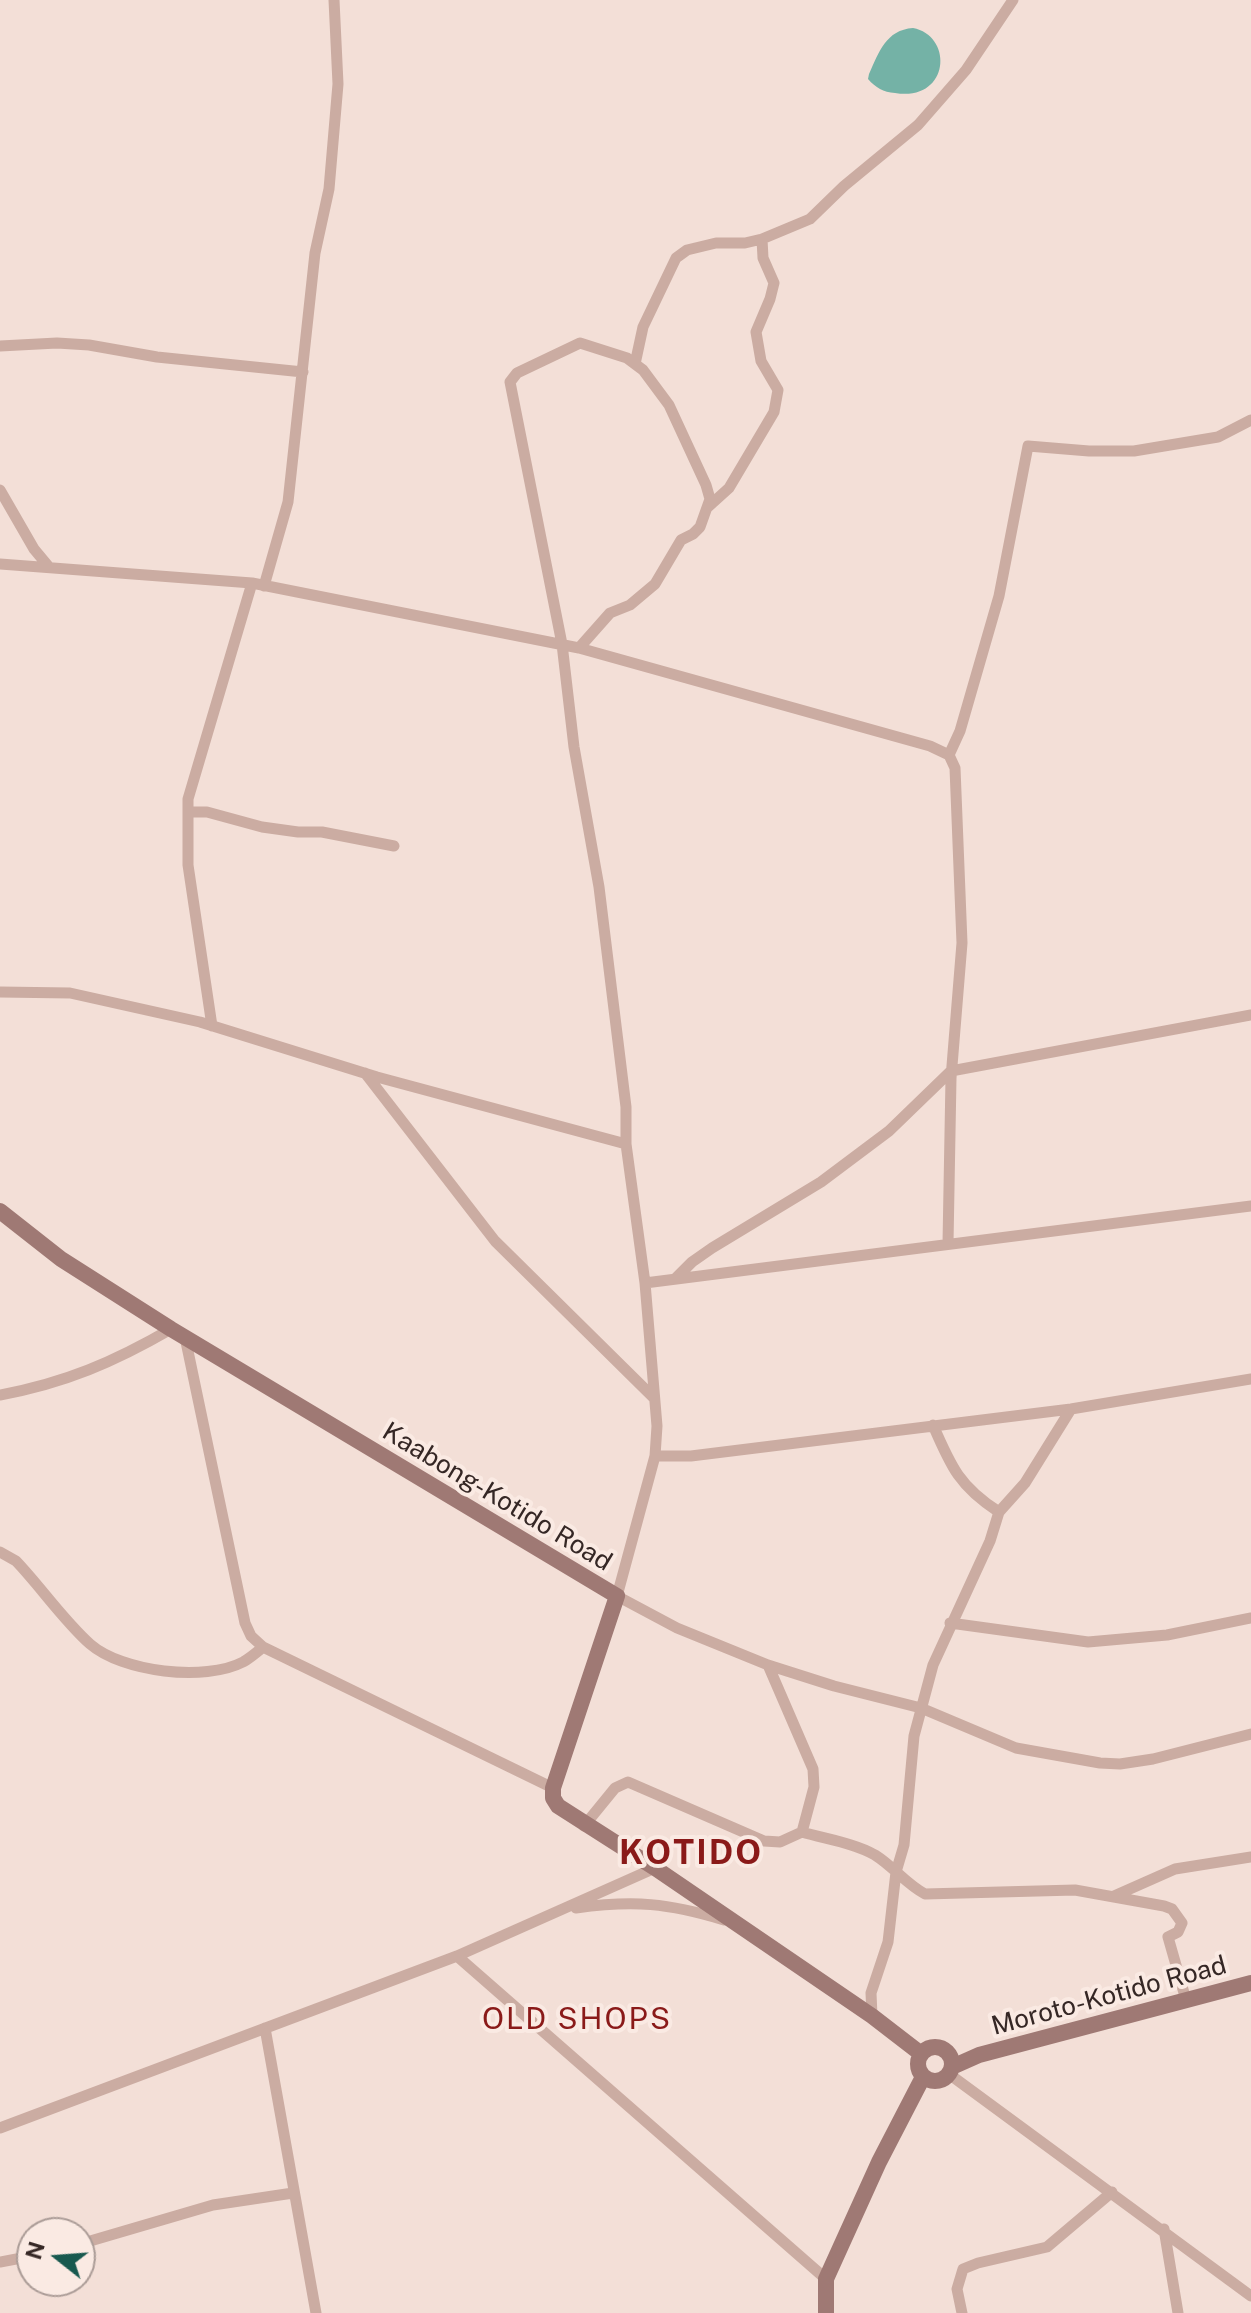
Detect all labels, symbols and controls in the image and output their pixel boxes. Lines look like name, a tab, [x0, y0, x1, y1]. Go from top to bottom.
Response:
street label: Kaabong-Kotido Road	[377, 1416, 617, 1578]
district label: KOTIDO	[619, 1834, 763, 1874]
street label: Moroto-Kotido Road	[988, 1950, 1230, 2042]
district label: OLD SHOPS	[482, 2002, 672, 2038]
north arrow	[16, 2217, 96, 2297]
text: N	[20, 2239, 50, 2263]

